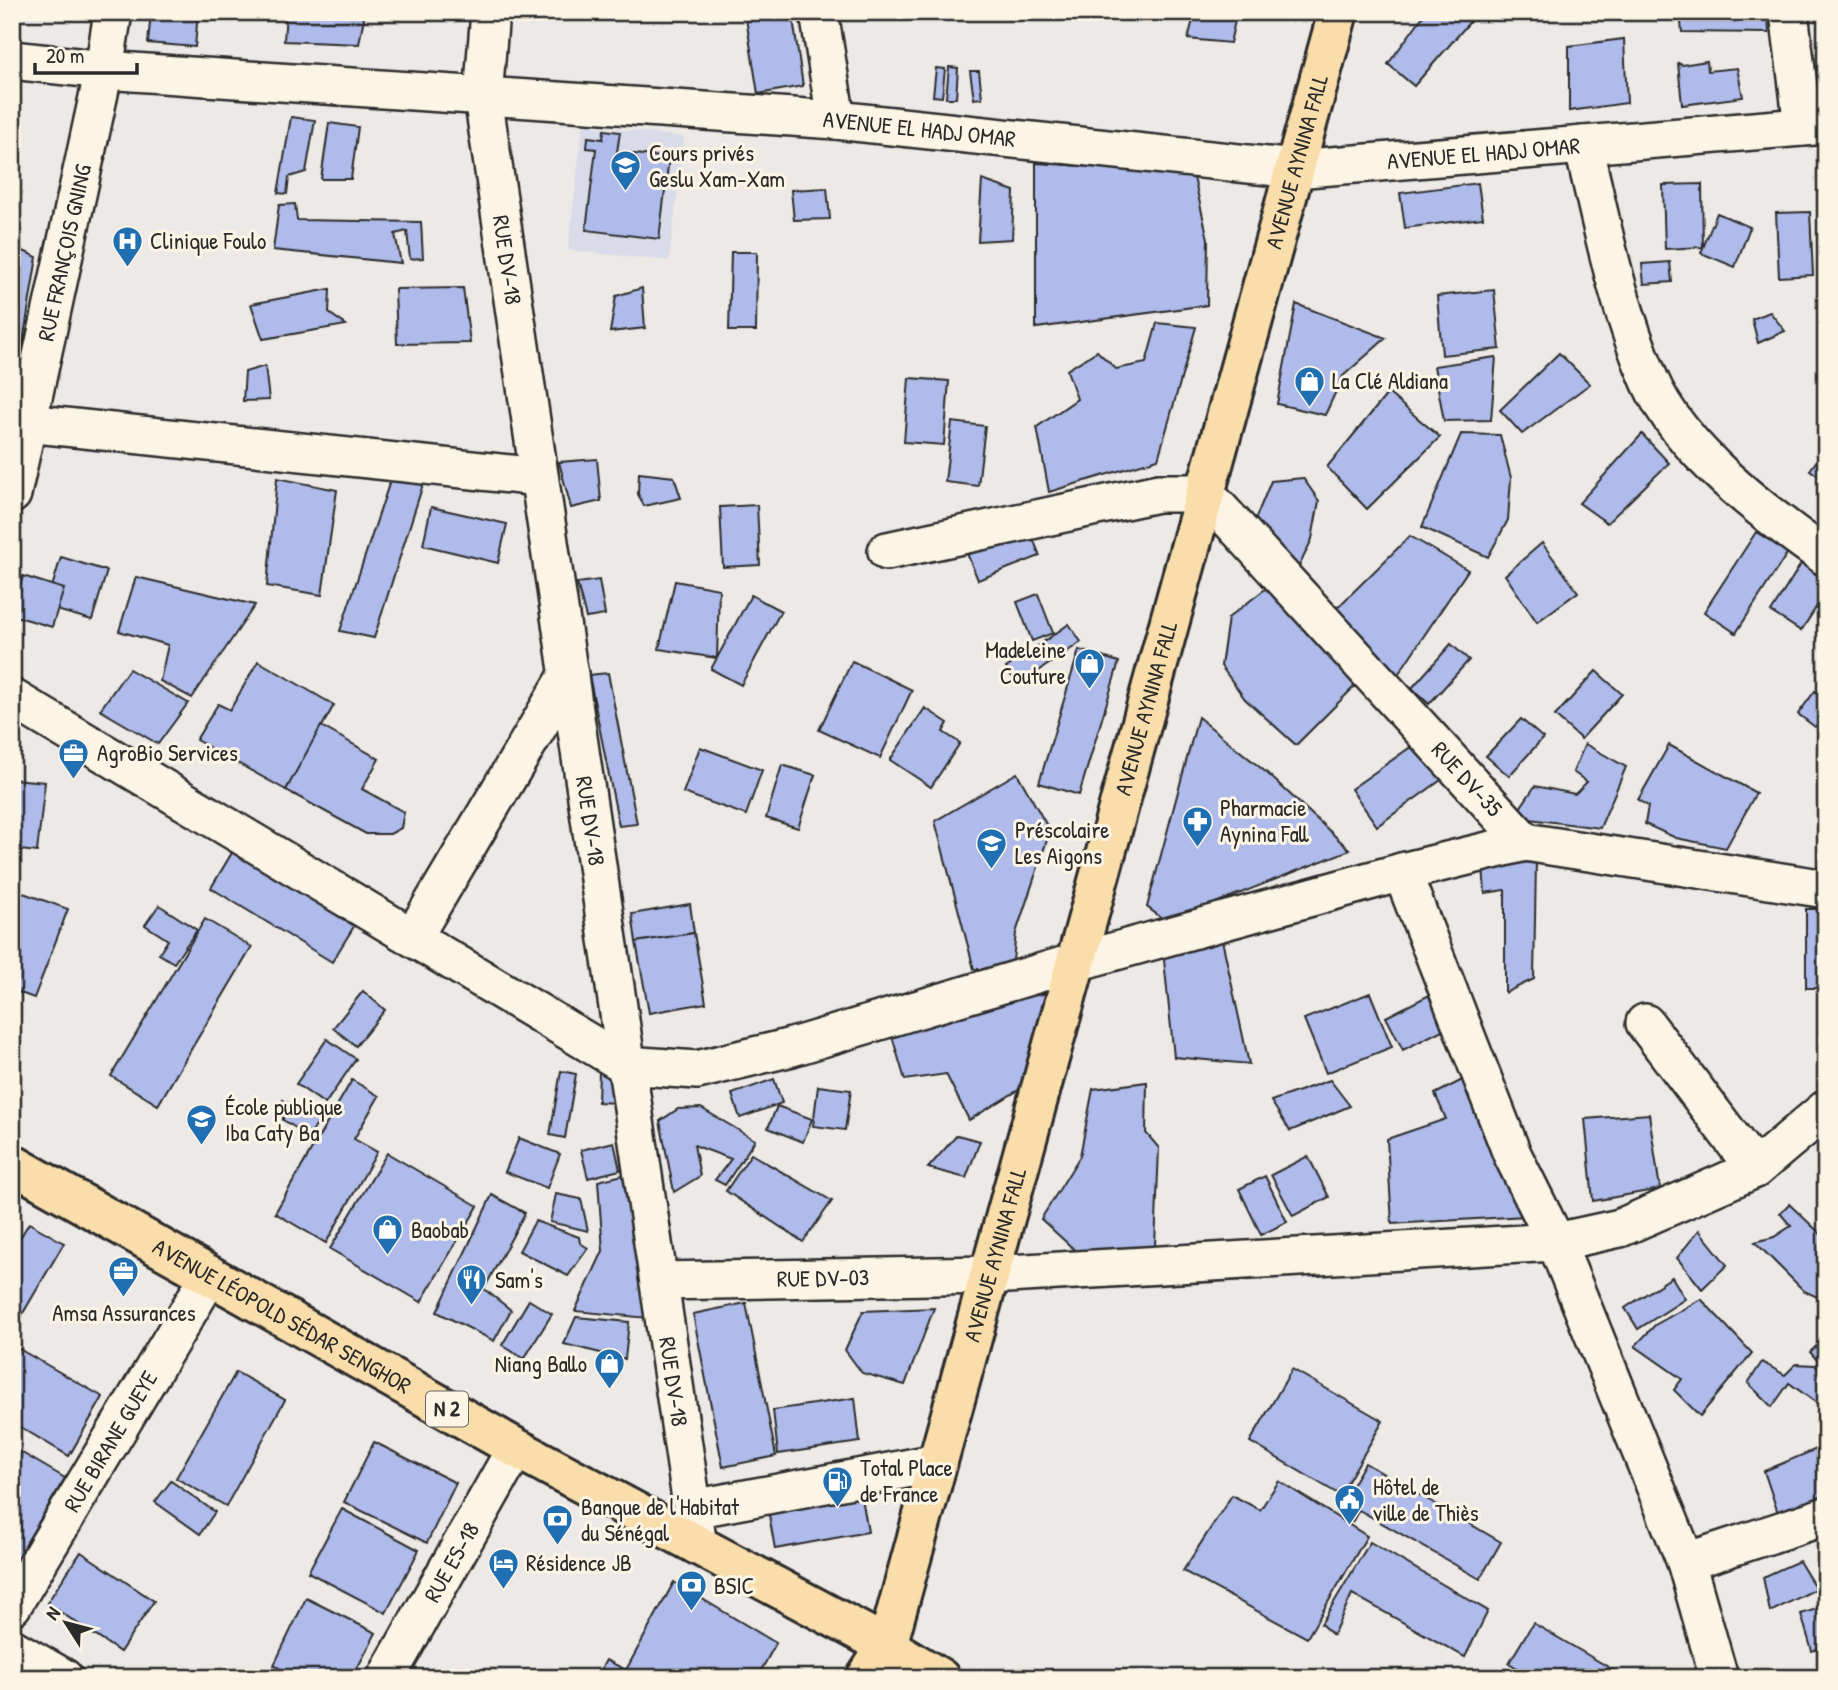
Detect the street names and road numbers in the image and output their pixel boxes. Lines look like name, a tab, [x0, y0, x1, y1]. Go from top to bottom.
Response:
street label: AVENUE AYNINA FALL	[1257, 71, 1335, 252]
street label: AVENUE EL HADJ OMAR	[822, 103, 1017, 154]
street label: AVENUE EL HADJ OMAR	[1386, 129, 1581, 176]
street label: RUE FRANÇOIS GNING	[30, 161, 98, 344]
street label: RUE DV-18	[486, 213, 530, 307]
street label: AVENUE AYNINA FALL	[1107, 617, 1184, 799]
street label: RUE DV-35	[1425, 734, 1510, 823]
street label: RUE DV-18	[569, 774, 613, 868]
street label: AVENUE AYNINA FALL	[956, 1164, 1033, 1345]
street label: AVENUE LÉOPOLD SÉDAR SENGHOR	[148, 1231, 417, 1401]
street label: RUE DV-03	[777, 1261, 869, 1294]
street label: RUE DV-18	[652, 1335, 696, 1428]
street label: RUE BIRANE GUEYE	[56, 1365, 164, 1517]
road number: N 2	[426, 1392, 468, 1426]
street label: RUE ES-18	[416, 1516, 486, 1607]

